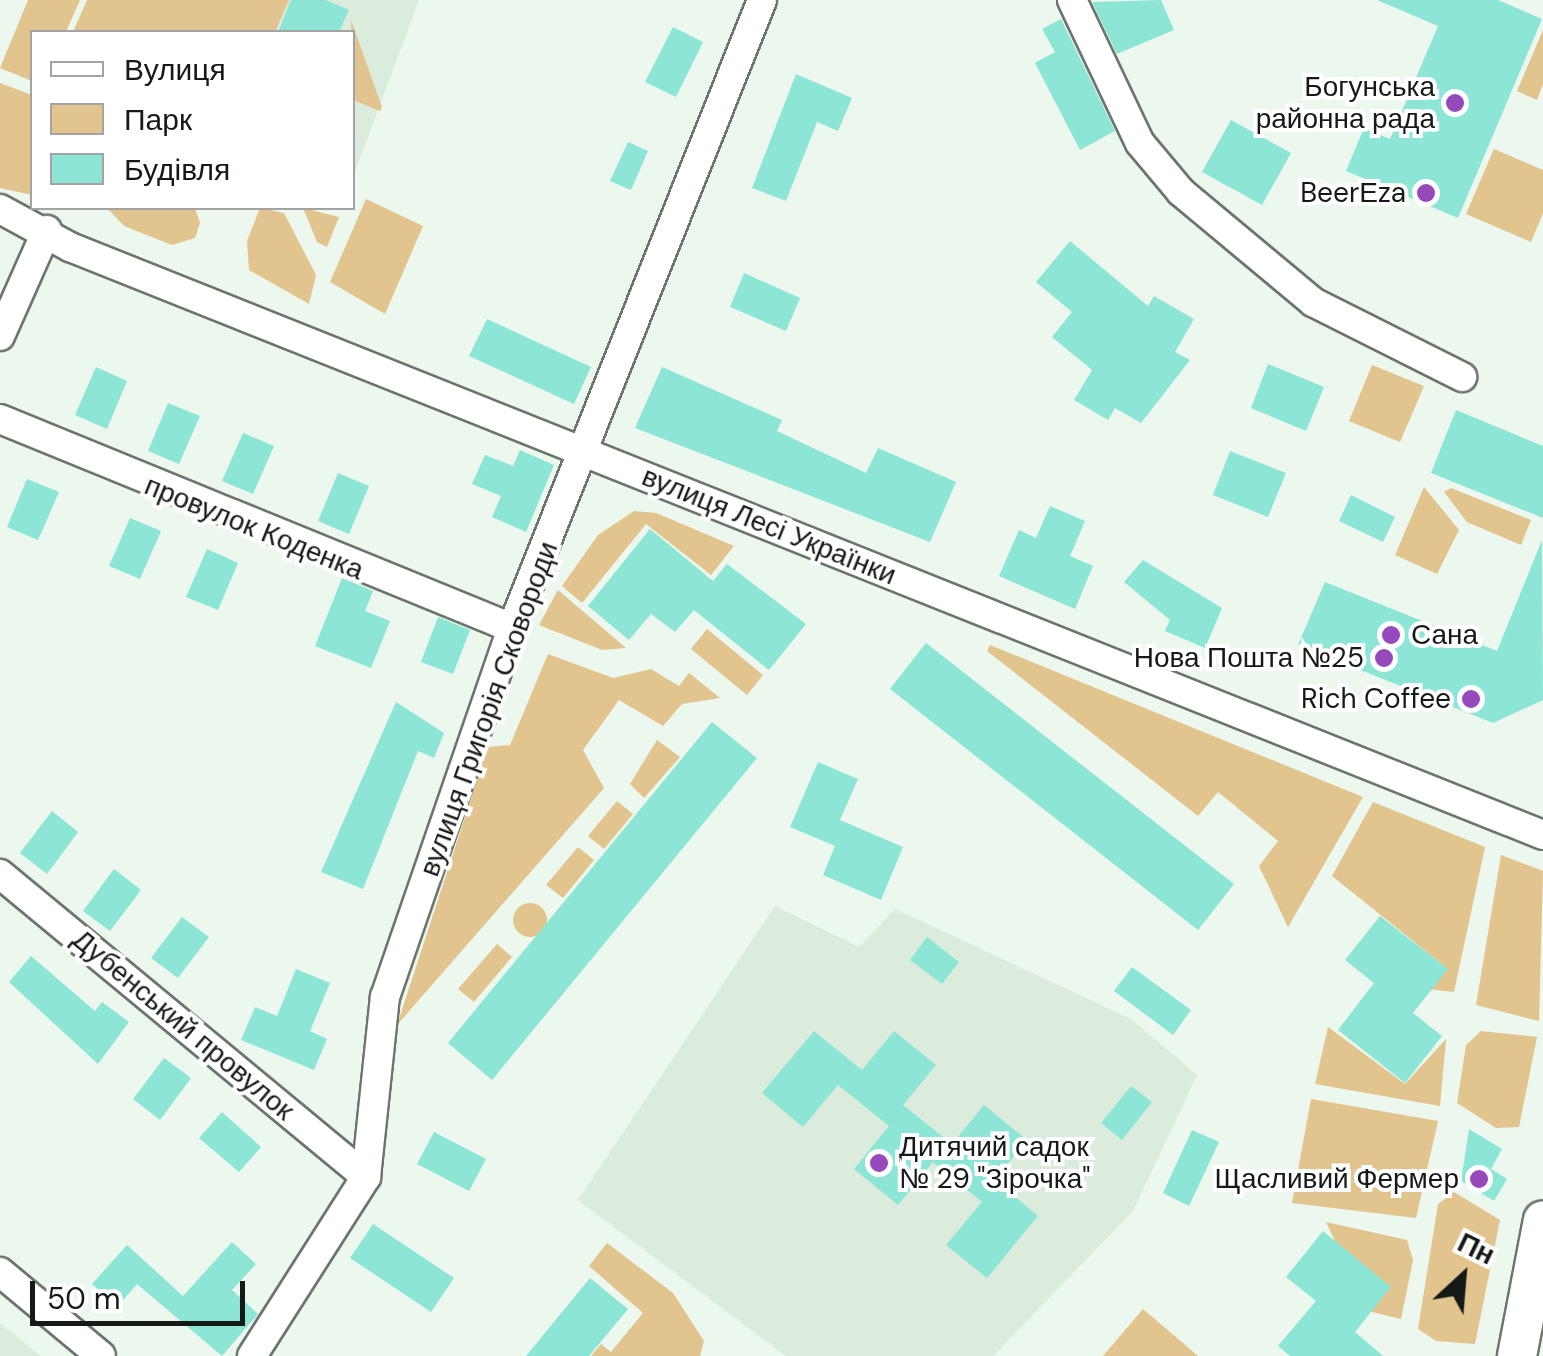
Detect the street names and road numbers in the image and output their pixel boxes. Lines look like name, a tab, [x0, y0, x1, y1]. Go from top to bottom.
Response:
street label: вулиця Лесі Українки	[637, 460, 901, 592]
street label: провулок Коденка	[140, 469, 368, 587]
street label: вулиця Григорія Сковороди	[413, 537, 565, 881]
street label: Дубенський провулок	[65, 923, 301, 1127]

